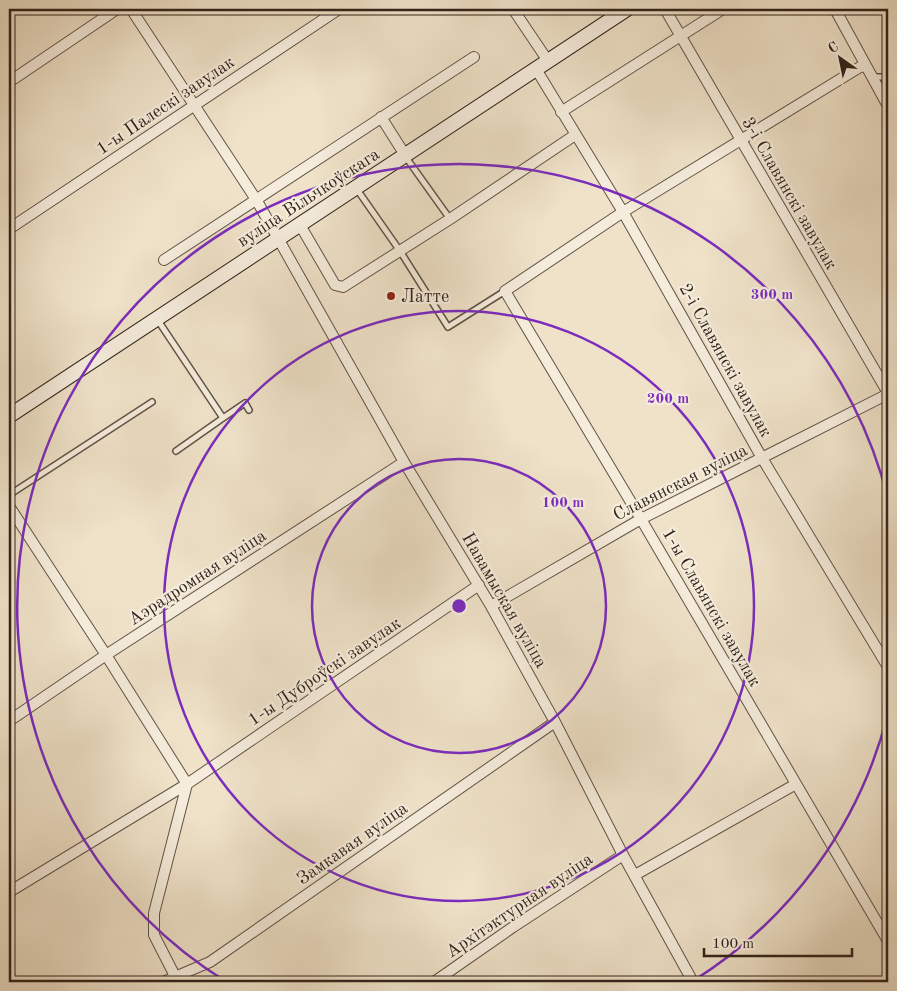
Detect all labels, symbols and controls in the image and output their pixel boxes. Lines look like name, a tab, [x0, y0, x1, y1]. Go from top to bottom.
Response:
north arrow	[814, 32, 864, 82]
text: С	[826, 40, 841, 56]
street label: 1-ы Палескі завулак	[93, 53, 238, 159]
street label: 3-і Славянскі завулак	[738, 114, 840, 273]
street label: вуліца Вільчкоўскага	[234, 145, 383, 251]
street label: 2-і Славянскі завулак	[675, 281, 775, 440]
place label: Латте	[401, 288, 449, 306]
text: 300 m	[751, 288, 793, 303]
marker: Латте	[385, 290, 397, 302]
text: 200 m	[647, 392, 689, 407]
street label: Славянская вуліца	[610, 441, 751, 524]
text: 100 m	[542, 496, 584, 511]
street label: 1-ы Славянскі завулак	[658, 525, 764, 690]
street label: Аэрадромная вуліца	[125, 527, 270, 629]
street label: Навамыская вуліца	[458, 530, 550, 671]
centre of rings	[450, 597, 468, 615]
street label: 1-ы Дуброўскі завулак	[245, 614, 404, 730]
street label: Замкавая вуліца	[294, 799, 411, 889]
street label: Архітэктурная вуліца	[443, 850, 596, 962]
scale bar	[704, 926, 852, 958]
text: 100 m	[712, 937, 754, 952]

